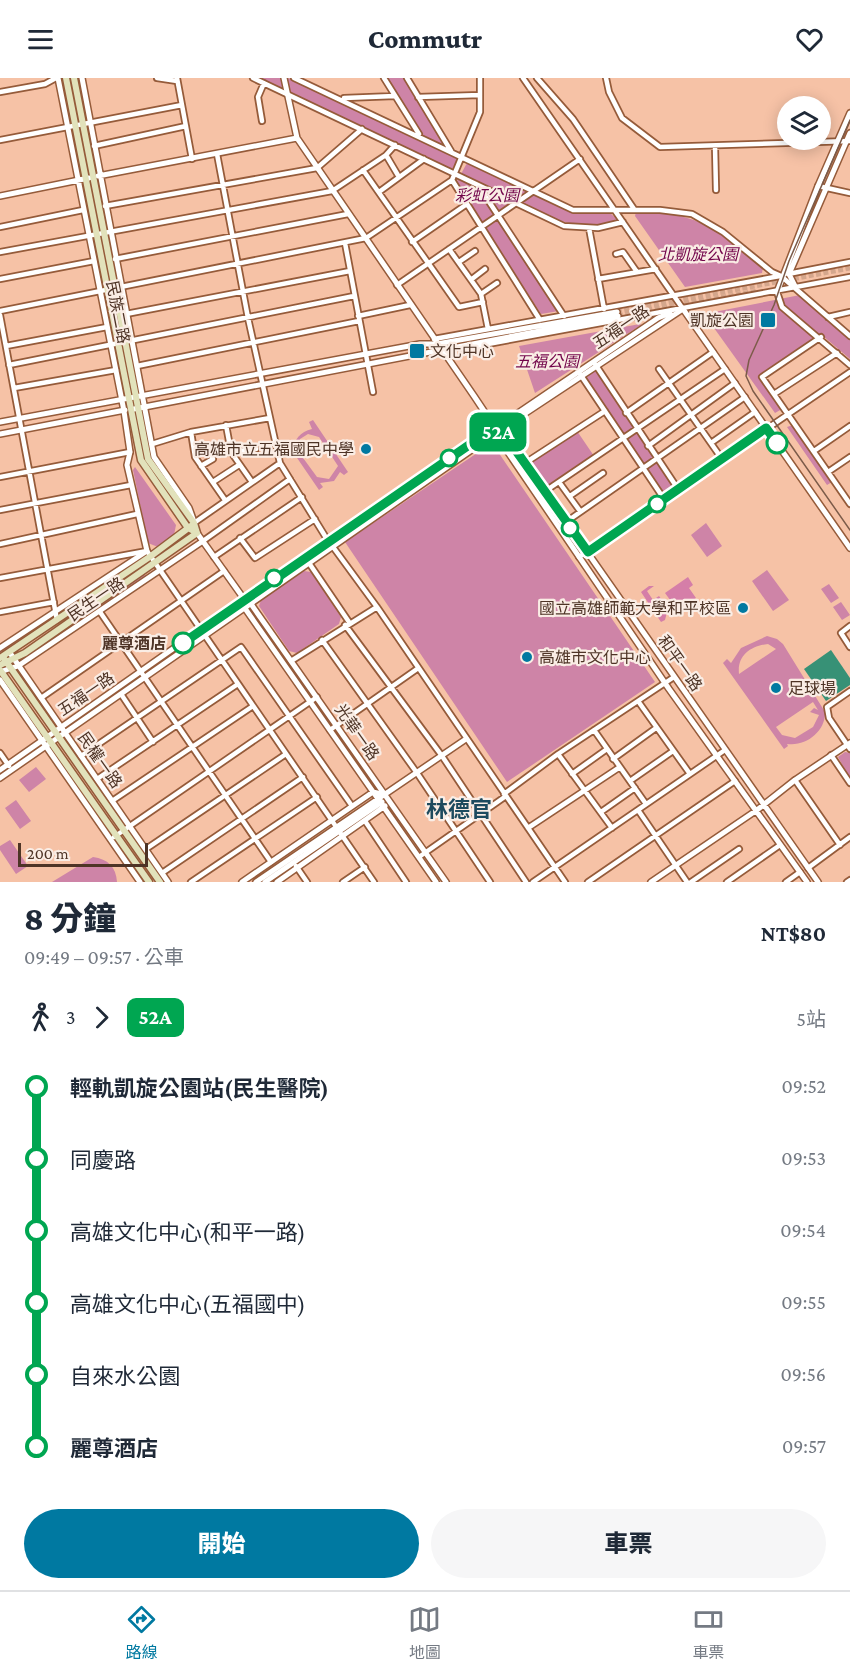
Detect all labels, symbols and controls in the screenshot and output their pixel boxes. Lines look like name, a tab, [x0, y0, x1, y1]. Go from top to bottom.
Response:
icon: menu	[24, 23, 57, 56]
icon: heart	[793, 23, 826, 56]
text: Commutr	[368, 24, 482, 54]
map controls	[777, 96, 831, 150]
button: layers	[777, 96, 831, 150]
park label: 彩虹公園	[455, 187, 521, 204]
park label: 北凱旋公園	[658, 246, 740, 263]
street label: 民族二路	[104, 279, 132, 345]
street label: 五福一路	[590, 302, 652, 352]
marker: 凱旋公園	[759, 311, 777, 329]
place label: 凱旋公園	[690, 312, 754, 329]
marker: 文化中心	[408, 342, 426, 360]
place label: 文化中心	[430, 343, 494, 360]
park label: 五福公園	[515, 353, 581, 370]
line badge: 52A	[464, 412, 532, 452]
text: 52A	[481, 420, 515, 444]
unlabelled marker	[766, 432, 788, 454]
place label: 高雄市立五福國民中學	[194, 441, 354, 458]
marker: 高雄市立五福國民中學	[359, 442, 373, 456]
unlabelled marker	[440, 449, 458, 467]
unlabelled marker	[648, 495, 666, 513]
unlabelled marker	[561, 519, 579, 537]
unlabelled marker	[265, 569, 283, 587]
street label: 民生一路	[65, 574, 127, 624]
place label: 國立高雄師範大學和平校區	[539, 600, 731, 617]
marker: 國立高雄師範大學和平校區	[736, 601, 750, 615]
marker: 麗尊酒店	[172, 632, 194, 654]
street label: 和平一路	[655, 632, 705, 694]
place label: 麗尊酒店	[102, 635, 166, 652]
place label: 高雄市文化中心	[539, 649, 651, 666]
marker: 高雄市文化中心	[520, 650, 534, 664]
street label: 五福一路	[55, 669, 117, 719]
place label: 足球場	[788, 680, 836, 697]
marker: 足球場	[769, 681, 783, 695]
street label: 光華一路	[332, 701, 382, 763]
street label: 民權一路	[75, 729, 125, 791]
district label: 林德官	[426, 797, 492, 822]
scale bar	[18, 840, 148, 868]
text: 200 m	[27, 845, 69, 862]
text: 8 分鐘	[24, 900, 116, 937]
text: NT$80	[761, 921, 826, 946]
text: 09:49 – 09:57 · 公車	[24, 946, 184, 968]
icon: walk	[24, 1001, 57, 1034]
icon: forward	[85, 1001, 118, 1034]
text: 52A	[139, 1005, 172, 1029]
text: 3	[66, 1006, 76, 1028]
text: 5站	[797, 1008, 826, 1030]
text: 09:52	[781, 1075, 826, 1097]
text: 輕軌凱旋公園站(民生醫院)	[70, 1076, 329, 1101]
text: 09:53	[781, 1147, 826, 1169]
text: 同慶路	[70, 1148, 136, 1173]
text: 09:54	[780, 1219, 826, 1241]
text: 高雄文化中心(和平一路)	[70, 1220, 305, 1245]
text: 09:55	[781, 1291, 826, 1313]
text: 高雄文化中心(五福國中)	[70, 1292, 305, 1317]
text: 09:56	[780, 1363, 826, 1385]
text: 自來水公園	[70, 1364, 180, 1389]
text: 09:57	[782, 1435, 826, 1457]
text: 麗尊酒店	[70, 1436, 158, 1461]
button: 開始	[24, 1509, 419, 1578]
button: 車票	[431, 1509, 826, 1578]
tab: 路線	[125, 1603, 158, 1663]
tab: 地圖	[408, 1603, 441, 1663]
tab: 車票	[692, 1603, 725, 1663]

